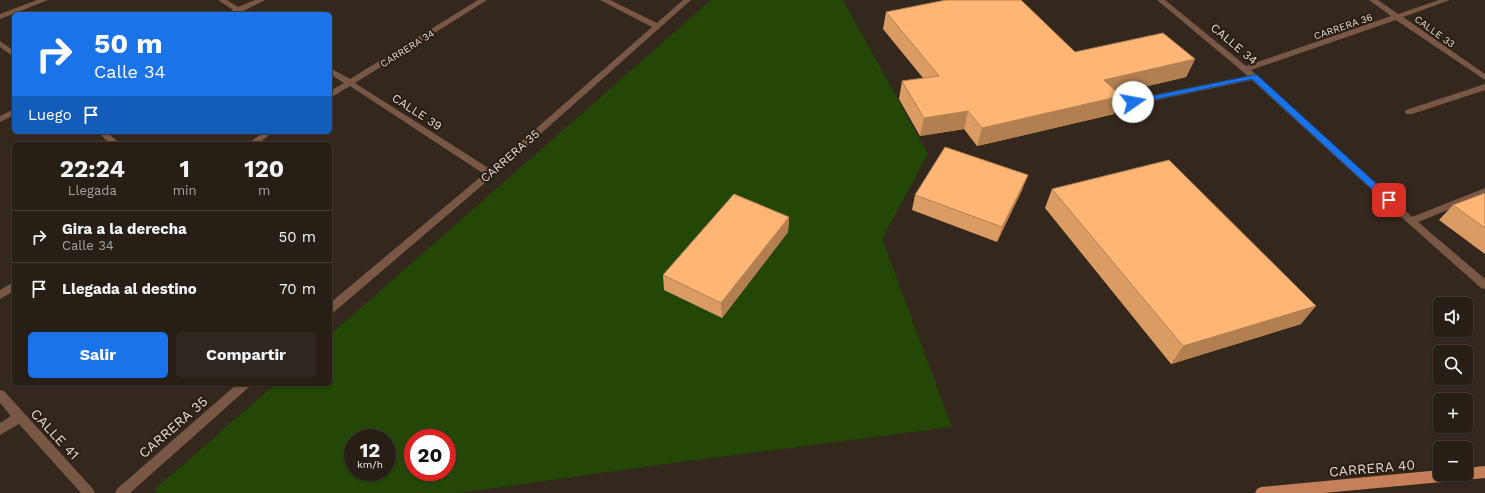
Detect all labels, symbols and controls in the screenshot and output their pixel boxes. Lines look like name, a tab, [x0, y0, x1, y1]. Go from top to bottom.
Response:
street label: CARRERA 36	[1312, 11, 1374, 42]
street label: CALLE 33	[1413, 13, 1457, 50]
street label: CALLE 34	[1208, 20, 1260, 68]
text: 50 m	[94, 27, 163, 60]
icon: right	[28, 28, 80, 80]
street label: CARRERA 34	[378, 28, 436, 69]
text: Calle 34	[94, 61, 166, 82]
position arrow	[1112, 81, 1154, 123]
street label: CALLE 39	[389, 91, 445, 133]
icon: arrive	[80, 104, 102, 126]
text: Luego	[28, 106, 72, 124]
street label: CARRERA 35	[478, 127, 542, 185]
text: 22:24	[60, 155, 125, 183]
text: 1	[179, 155, 190, 183]
text: 120	[244, 155, 284, 183]
text: Llegada	[68, 183, 117, 198]
text: min	[173, 183, 197, 198]
text: m	[258, 183, 270, 198]
pin	[1372, 183, 1406, 217]
icon: arrive	[1378, 189, 1400, 211]
text: Gira a la derecha	[62, 220, 187, 238]
icon: right	[28, 226, 50, 248]
text: 50 m	[279, 228, 316, 246]
text: Calle 34	[62, 238, 114, 253]
icon: arrive	[28, 278, 50, 300]
text: Llegada al destino	[62, 280, 197, 298]
text: 70 m	[279, 280, 316, 298]
map controls	[1433, 297, 1473, 481]
button: sound	[1433, 297, 1473, 337]
button: Salir	[28, 332, 168, 378]
button: Compartir	[176, 332, 316, 378]
button: search	[1433, 345, 1473, 385]
street label: CARRERA 35	[135, 393, 211, 461]
button: +	[1433, 393, 1473, 433]
street label: CALLE 41	[28, 405, 82, 463]
speed limit sign: 20	[404, 429, 456, 481]
text: 12	[360, 438, 380, 462]
button: −	[1433, 441, 1473, 481]
street label: CARRERA 40	[1328, 456, 1416, 480]
text: km/h	[357, 459, 383, 470]

